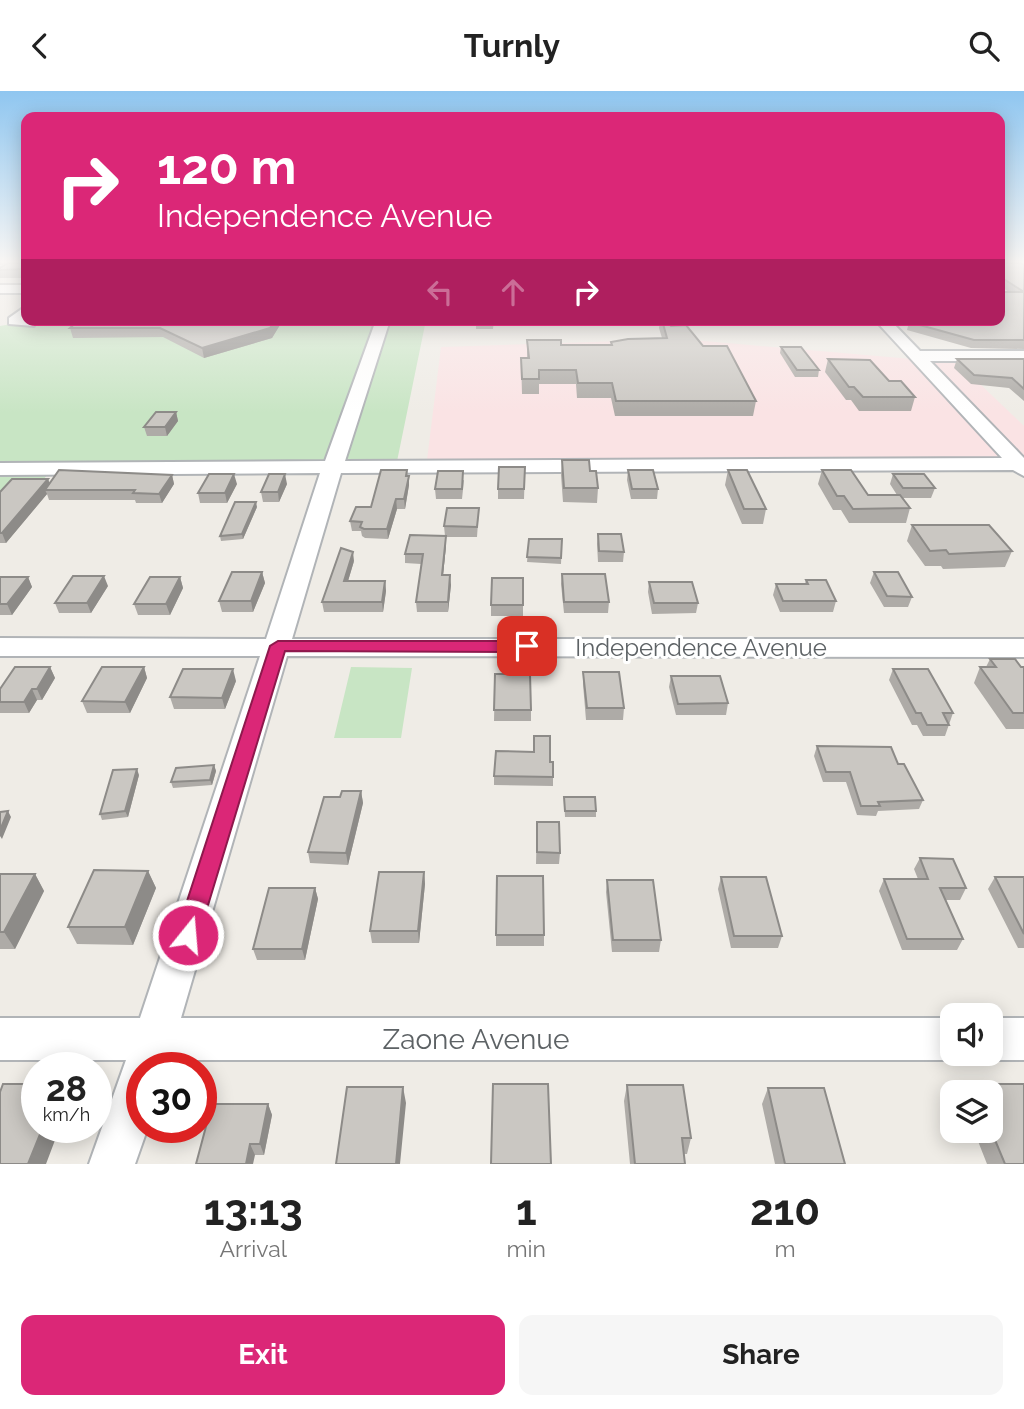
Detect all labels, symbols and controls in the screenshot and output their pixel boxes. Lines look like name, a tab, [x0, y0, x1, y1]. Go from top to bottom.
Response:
icon: back	[21, 27, 59, 65]
text: Turnly	[464, 27, 560, 64]
icon: search	[965, 27, 1003, 65]
text: 120 m	[157, 138, 296, 195]
icon: right	[42, 140, 133, 231]
text: Independence Avenue	[157, 197, 492, 234]
icon: left	[421, 273, 459, 311]
icon: ahead	[494, 273, 532, 311]
icon: right	[567, 273, 605, 311]
pin	[497, 616, 557, 676]
icon: arrive	[508, 627, 546, 665]
street label: Independence Avenue	[575, 633, 827, 662]
position arrow	[151, 898, 225, 972]
map controls	[940, 1003, 1003, 1143]
button: sound	[940, 1003, 1003, 1066]
street label: Zaone Avenue	[383, 1023, 569, 1056]
speed limit sign: 30	[126, 1052, 217, 1143]
text: 28	[46, 1068, 87, 1109]
button: layers	[940, 1080, 1003, 1143]
text: km/h	[43, 1104, 90, 1125]
text: 13:13	[204, 1186, 303, 1235]
text: 1	[516, 1186, 537, 1235]
text: 210	[750, 1186, 820, 1235]
text: Arrival	[220, 1235, 287, 1262]
text: min	[506, 1235, 546, 1262]
text: m	[774, 1235, 796, 1262]
button: Exit	[21, 1315, 505, 1395]
button: Share	[519, 1315, 1003, 1395]

